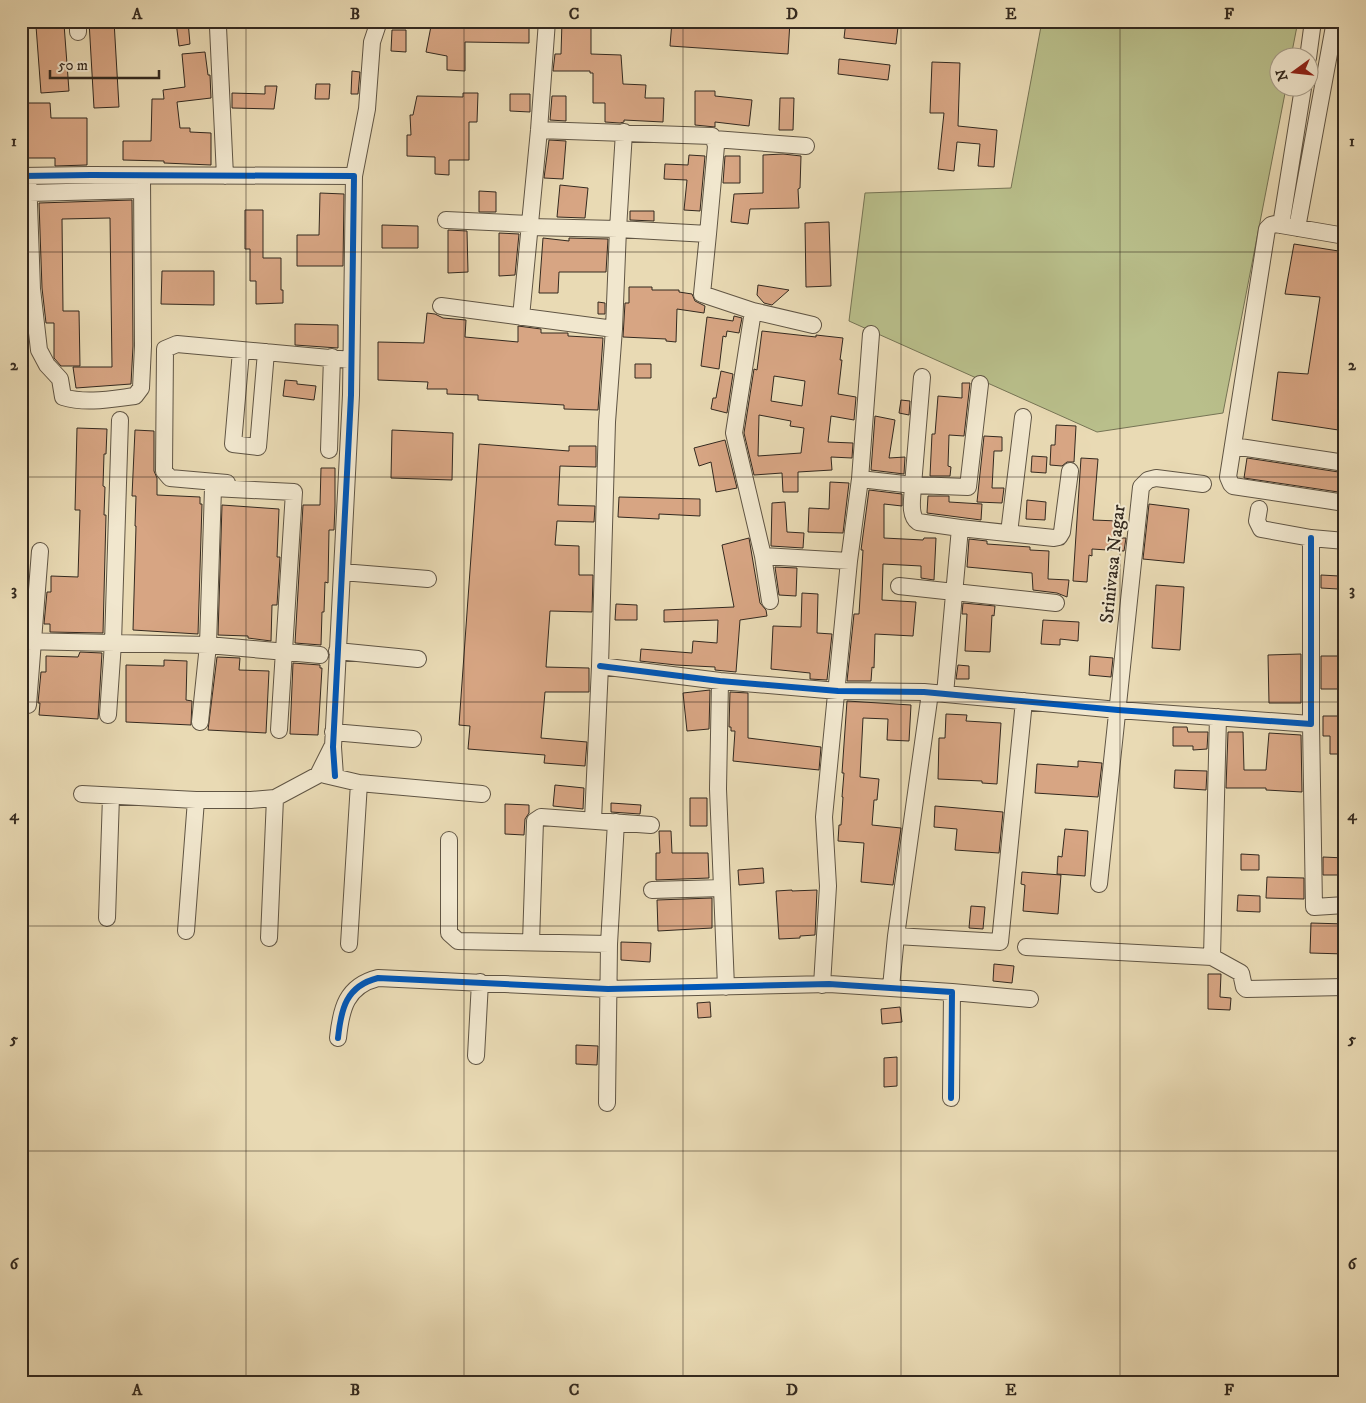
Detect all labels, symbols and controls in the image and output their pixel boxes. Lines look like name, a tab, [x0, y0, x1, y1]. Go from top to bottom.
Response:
text: A	[131, 4, 143, 24]
text: B	[350, 4, 360, 24]
text: C	[569, 4, 579, 24]
text: D	[786, 4, 798, 24]
text: E	[1005, 4, 1017, 24]
text: F	[1224, 4, 1234, 24]
scale bar	[50, 48, 159, 80]
north arrow	[1268, 48, 1318, 98]
text: 50 m	[58, 56, 88, 75]
text: N	[1272, 67, 1293, 83]
text: 1	[11, 131, 17, 151]
text: 1	[1349, 131, 1355, 151]
text: 2	[10, 355, 19, 375]
text: 2	[1348, 355, 1357, 375]
street label: Srinivasa Nagar	[1095, 504, 1131, 624]
text: 3	[11, 580, 17, 600]
text: 3	[1349, 580, 1355, 600]
text: 4	[8, 805, 19, 825]
text: 4	[1346, 805, 1357, 825]
text: 5	[9, 1029, 18, 1049]
text: 5	[1347, 1029, 1356, 1049]
text: 6	[10, 1254, 20, 1274]
text: 6	[1348, 1254, 1358, 1274]
text: A	[131, 1380, 143, 1400]
text: B	[350, 1380, 360, 1400]
text: C	[569, 1380, 579, 1400]
text: D	[786, 1380, 798, 1400]
text: E	[1005, 1380, 1017, 1400]
text: F	[1224, 1380, 1234, 1400]

